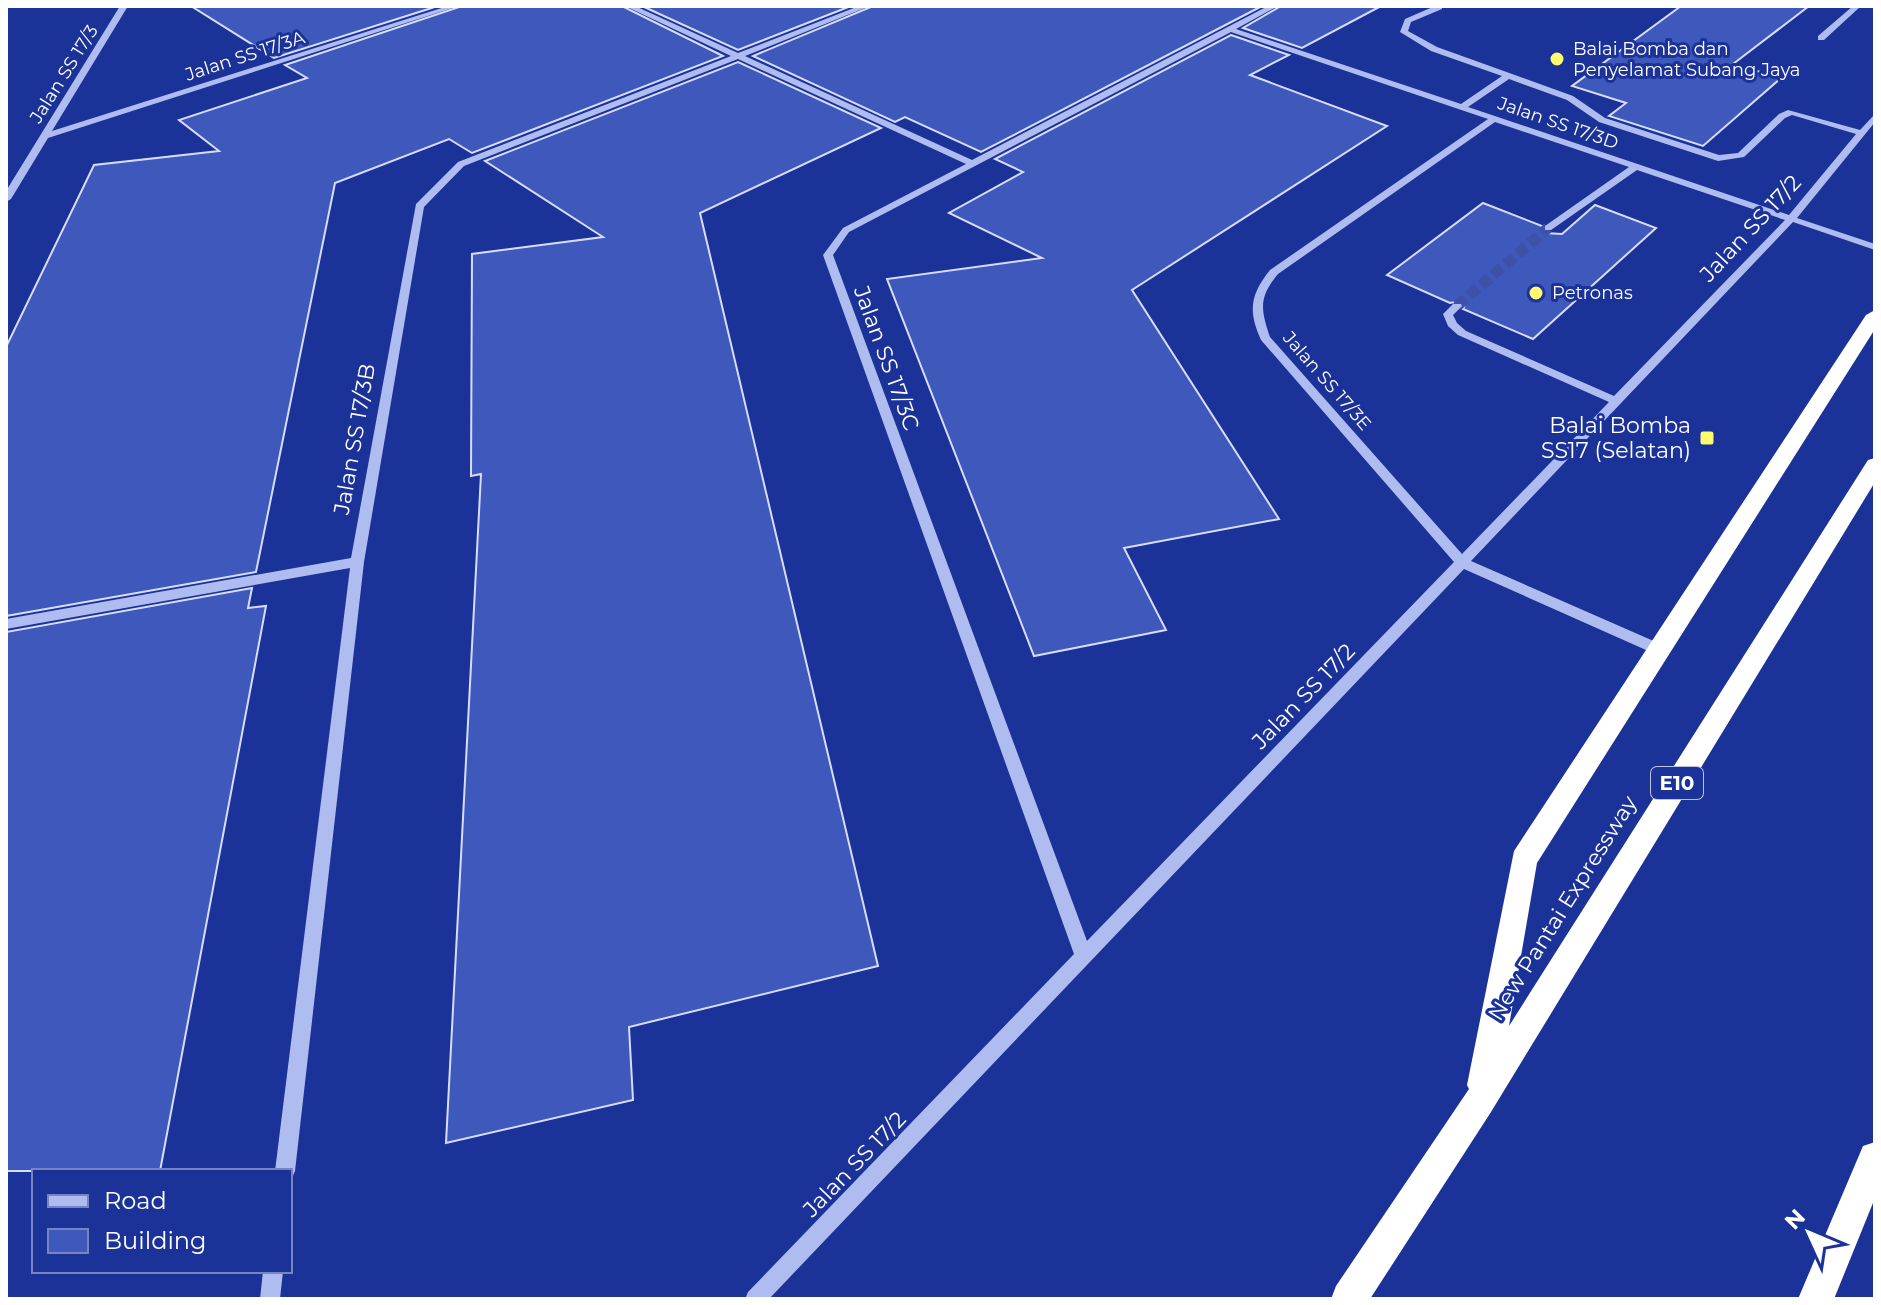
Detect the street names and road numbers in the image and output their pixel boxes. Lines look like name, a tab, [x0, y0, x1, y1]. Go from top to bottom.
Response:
street label: Jalan SS 17/3	[25, 21, 103, 128]
street label: Jalan SS 17/3A	[182, 26, 308, 86]
street label: Jalan SS 17/3D	[1494, 92, 1621, 154]
street label: Jalan SS 17/2	[1693, 169, 1807, 288]
street label: Jalan SS 17/3C	[848, 281, 925, 434]
street label: Jalan SS 17/3E	[1278, 326, 1376, 435]
street label: Jalan SS 17/3B	[328, 362, 381, 518]
street label: Jalan SS 17/2	[1246, 638, 1360, 755]
road number: E10	[1651, 767, 1703, 799]
street label: New Pantai Expressway	[1482, 791, 1643, 1026]
street label: Jalan SS 17/2	[797, 1106, 911, 1223]

